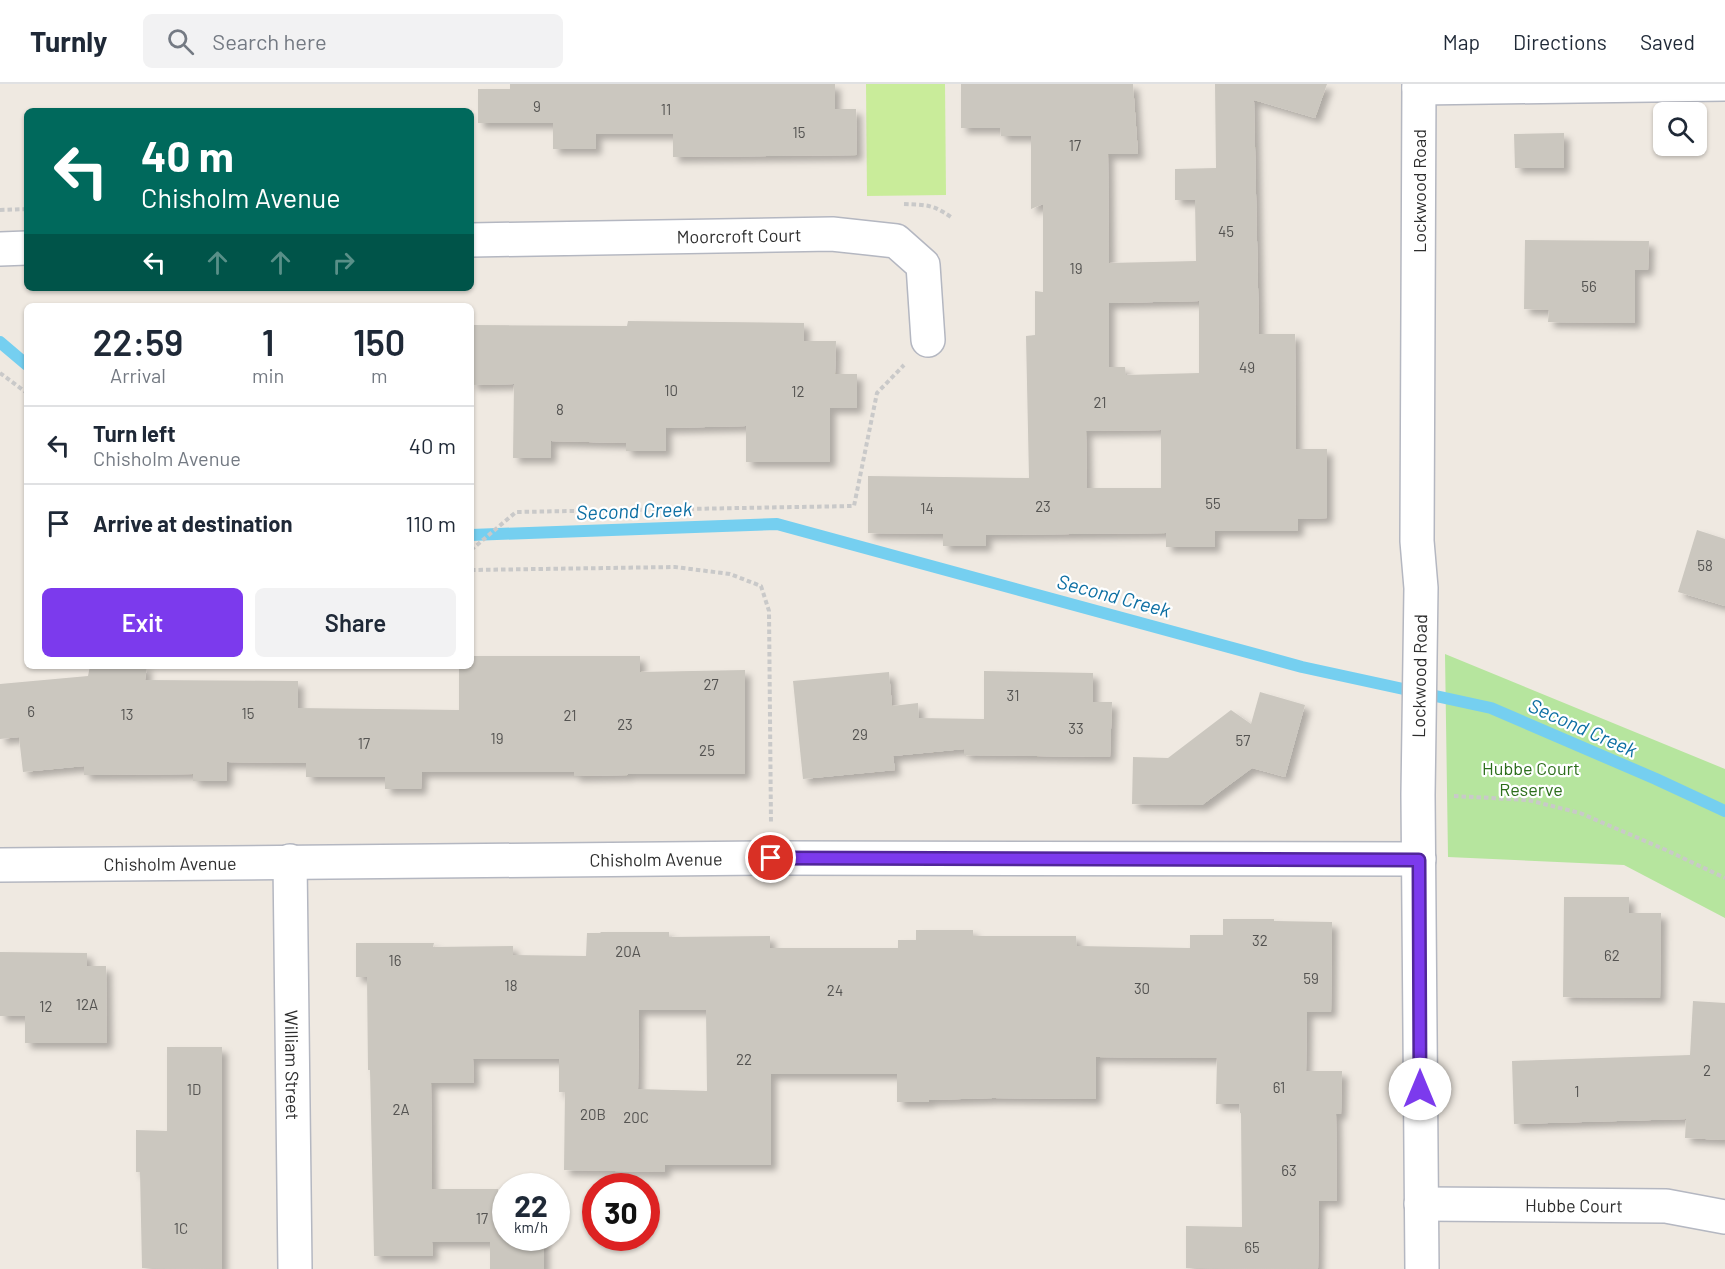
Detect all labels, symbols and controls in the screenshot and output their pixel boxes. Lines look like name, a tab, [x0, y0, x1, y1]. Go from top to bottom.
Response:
search box	[143, 14, 563, 68]
text: Turnly	[30, 24, 107, 58]
icon: search	[164, 25, 197, 58]
text: Search here	[212, 28, 327, 54]
text: Map	[1443, 29, 1480, 54]
text: Directions	[1513, 29, 1607, 54]
text: Saved	[1640, 29, 1695, 54]
house number: 9	[533, 97, 541, 115]
house number: 11	[661, 100, 671, 118]
map controls	[1653, 102, 1707, 156]
button: search	[1653, 102, 1707, 156]
house number: 15	[793, 123, 805, 141]
street label: Lockwood Road	[1408, 129, 1430, 253]
text: 40 m	[141, 130, 234, 180]
icon: left	[42, 132, 120, 210]
house number: 17	[1069, 136, 1081, 154]
text: Chisholm Avenue	[141, 181, 341, 213]
house number: 45	[1218, 222, 1234, 240]
street label: Moorcroft Court	[676, 224, 802, 248]
icon: left	[138, 246, 171, 279]
icon: ahead	[201, 246, 234, 279]
icon: ahead	[264, 246, 297, 279]
icon: right	[327, 246, 360, 279]
house number: 19	[1069, 259, 1083, 277]
house number: 56	[1581, 277, 1597, 295]
text: 22:59	[93, 320, 183, 363]
text: 1	[262, 320, 274, 363]
text: 150	[353, 320, 405, 363]
house number: 49	[1239, 358, 1255, 376]
text: Arrival	[110, 363, 166, 387]
text: min	[252, 363, 284, 387]
text: m	[371, 363, 387, 387]
house number: 10	[664, 381, 678, 399]
house number: 12	[791, 382, 805, 400]
house number: 21	[1093, 393, 1107, 411]
house number: 8	[556, 400, 564, 418]
text: Turn left	[93, 420, 176, 446]
icon: left	[42, 429, 75, 462]
text: 40 m	[409, 432, 456, 458]
text: Chisholm Avenue	[93, 446, 241, 470]
house number: 55	[1205, 494, 1221, 512]
water label: Second Creek	[576, 496, 693, 524]
house number: 23	[1035, 497, 1051, 515]
house number: 14	[920, 499, 934, 517]
icon: arrive	[42, 507, 75, 540]
text: Arrive at destination	[93, 510, 292, 536]
text: 110 m	[406, 510, 456, 536]
house number: 58	[1697, 556, 1713, 574]
water label: Second Creek	[1055, 568, 1173, 622]
button: Exit	[42, 588, 243, 657]
button: Share	[255, 588, 456, 657]
street label: Lockwood Road	[1407, 614, 1431, 738]
house number: 27	[703, 675, 719, 693]
house number: 31	[1007, 686, 1019, 704]
water label: Second Creek	[1525, 692, 1641, 762]
house number: 6	[27, 702, 35, 720]
house number: 15	[242, 704, 254, 722]
house number: 13	[121, 705, 133, 723]
house number: 21	[563, 706, 577, 724]
house number: 23	[617, 715, 633, 733]
house number: 33	[1068, 719, 1084, 737]
house number: 29	[852, 725, 868, 743]
house number: 19	[490, 729, 504, 747]
house number: 57	[1236, 731, 1250, 749]
house number: 17	[358, 734, 370, 752]
house number: 25	[699, 741, 715, 759]
park label: Hubbe Court Reserve	[1482, 757, 1580, 800]
pin	[745, 832, 796, 883]
icon: arrive	[754, 841, 787, 874]
street label: Chisholm Avenue	[589, 847, 723, 871]
street label: Chisholm Avenue	[103, 852, 237, 875]
house number: 32	[1252, 931, 1268, 949]
house number: 20A	[615, 942, 641, 960]
house number: 62	[1604, 946, 1620, 964]
house number: 16	[389, 951, 401, 969]
house number: 59	[1303, 969, 1319, 987]
house number: 18	[504, 976, 518, 994]
house number: 30	[1134, 979, 1150, 997]
house number: 24	[827, 981, 843, 999]
house number: 12A	[76, 995, 98, 1013]
house number: 12	[39, 997, 53, 1015]
street label: William Street	[281, 1010, 304, 1120]
house number: 22	[736, 1050, 752, 1068]
position arrow	[1388, 1057, 1452, 1121]
house number: 2	[1703, 1061, 1711, 1079]
house number: 61	[1273, 1078, 1285, 1096]
house number: 1D	[187, 1080, 201, 1098]
house number: 1	[1574, 1082, 1580, 1100]
house number: 2A	[392, 1100, 410, 1118]
house number: 20B	[580, 1105, 606, 1123]
house number: 20C	[623, 1108, 649, 1126]
house number: 63	[1281, 1161, 1297, 1179]
speed limit sign: 30	[582, 1173, 660, 1251]
text: 22	[514, 1187, 548, 1223]
street label: Hubbe Court	[1525, 1194, 1623, 1217]
house number: 17	[476, 1209, 488, 1227]
text: km/h	[514, 1218, 548, 1236]
house number: 1C	[174, 1219, 188, 1237]
house number: 65	[1244, 1238, 1260, 1256]

